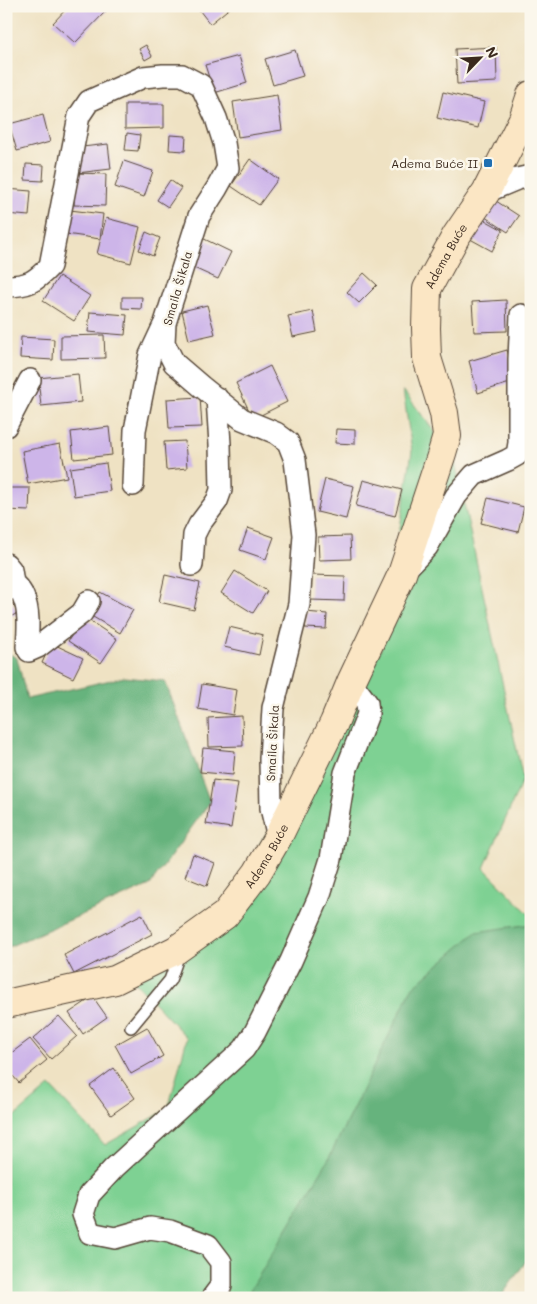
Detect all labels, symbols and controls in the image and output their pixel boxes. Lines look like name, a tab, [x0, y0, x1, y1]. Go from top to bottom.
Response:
north arrow	[454, 32, 504, 82]
text: N	[481, 43, 503, 61]
place label: Adema Buće II	[391, 155, 478, 171]
marker: Adema Buće II	[482, 157, 494, 169]
street label: Adema Buće	[421, 220, 470, 291]
street label: Smaila Šikala	[159, 249, 195, 327]
street label: Smaila Šikala	[262, 704, 282, 782]
street label: Adema Buće	[240, 821, 291, 891]

